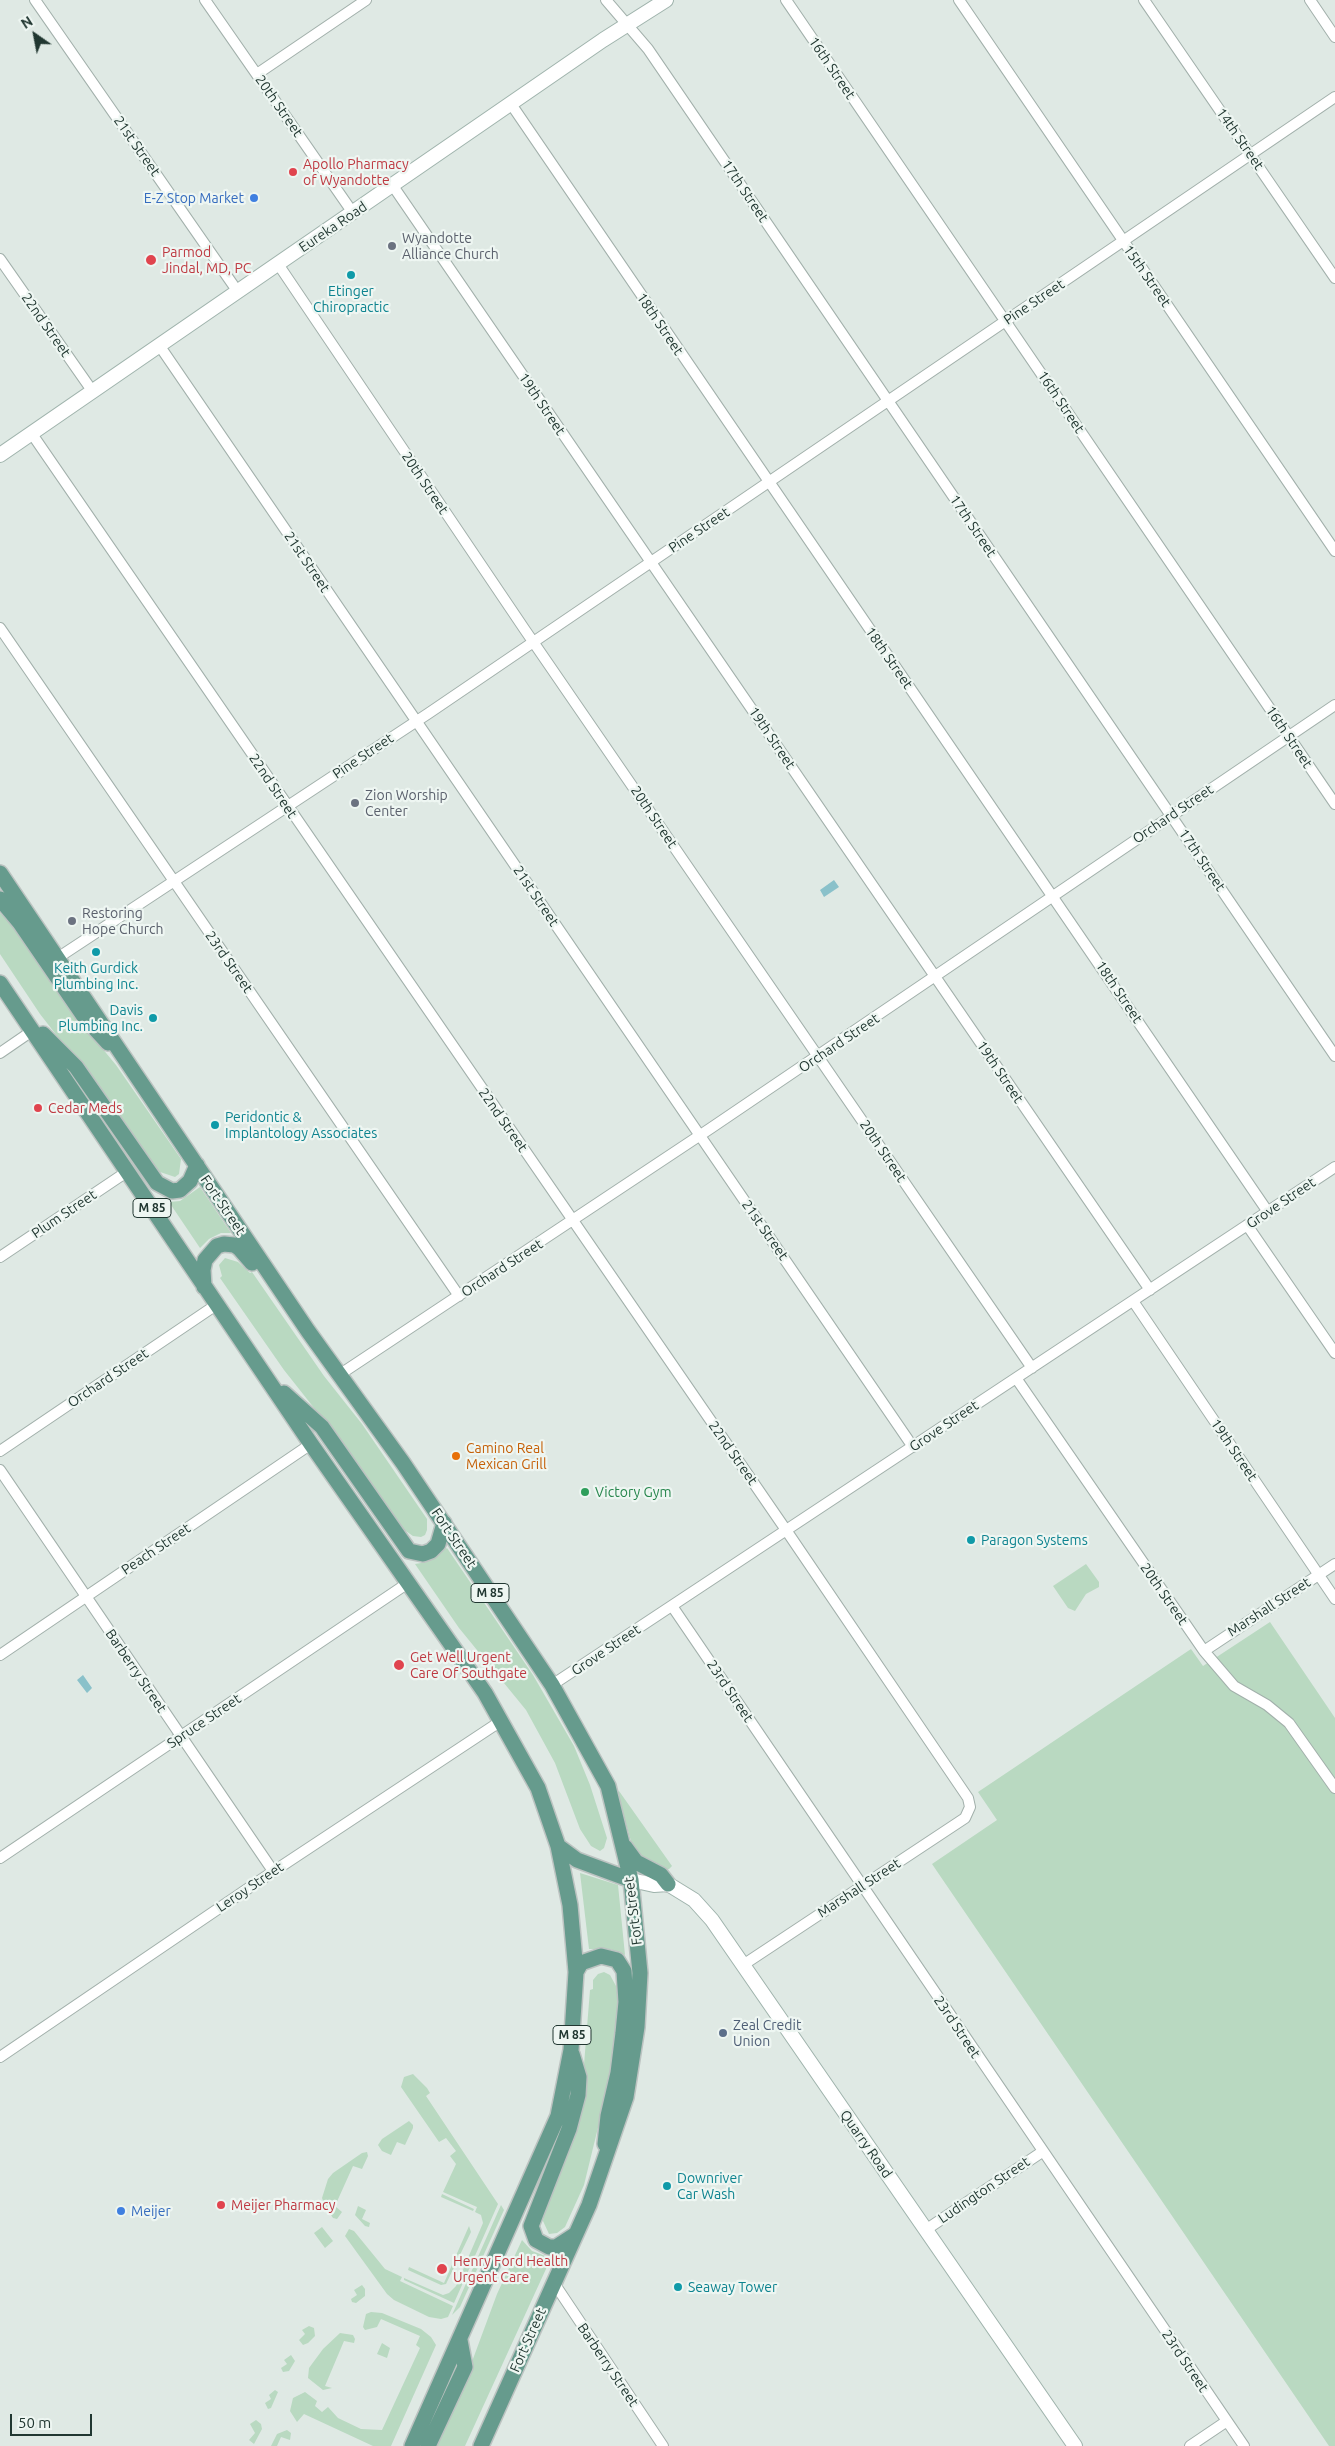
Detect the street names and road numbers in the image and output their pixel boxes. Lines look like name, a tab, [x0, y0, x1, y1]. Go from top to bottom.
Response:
street label: 16th Street	[805, 34, 859, 102]
street label: 20th Street	[252, 72, 306, 140]
street label: 14th Street	[1213, 105, 1267, 173]
street label: 21st Street	[110, 113, 164, 179]
street label: 17th Street	[718, 157, 772, 225]
street label: Eureka Road	[296, 198, 370, 256]
street label: 15th Street	[1120, 242, 1174, 310]
street label: Pine Street	[1000, 276, 1068, 328]
street label: 22nd Street	[18, 290, 74, 360]
street label: 18th Street	[633, 290, 687, 358]
street label: 16th Street	[1034, 368, 1088, 436]
street label: 19th Street	[515, 370, 569, 438]
street label: 20th Street	[398, 449, 452, 517]
street label: 17th Street	[946, 492, 1000, 560]
street label: Pine Street	[665, 504, 733, 556]
street label: 21st Street	[281, 528, 333, 596]
street label: 18th Street	[862, 624, 916, 692]
street label: 16th Street	[1262, 703, 1316, 771]
street label: 19th Street	[745, 704, 799, 772]
street label: Pine Street	[329, 730, 397, 782]
street label: 22nd Street	[245, 751, 301, 821]
street label: Orchard Street	[1129, 781, 1217, 847]
street label: 20th Street	[627, 783, 681, 851]
street label: 17th Street	[1175, 826, 1229, 894]
street label: 21st Street	[510, 862, 562, 930]
street label: 23rd Street	[202, 928, 256, 996]
street label: 18th Street	[1092, 958, 1146, 1026]
street label: Orchard Street	[795, 1010, 883, 1076]
street label: 19th Street	[973, 1038, 1027, 1106]
street label: 22nd Street	[475, 1085, 531, 1155]
street label: 20th Street	[856, 1117, 910, 1185]
street label: Fort Street	[197, 1172, 249, 1238]
street label: Grove Street	[1243, 1174, 1319, 1232]
street label: Plum Street	[28, 1186, 100, 1242]
street label: 21st Street	[738, 1197, 792, 1263]
road number: M 85	[133, 1198, 171, 1218]
street label: Orchard Street	[458, 1235, 546, 1301]
street label: Orchard Street	[64, 1345, 152, 1411]
street label: Grove Street	[906, 1397, 982, 1455]
street label: 19th Street	[1207, 1416, 1261, 1484]
street label: 22nd Street	[705, 1418, 761, 1488]
street label: Fort Street	[428, 1505, 480, 1571]
street label: Peach Street	[118, 1520, 194, 1578]
street label: 20th Street	[1137, 1560, 1191, 1628]
street label: Marshall Street	[1224, 1574, 1314, 1640]
road number: M 85	[471, 1584, 509, 1602]
street label: Grove Street	[568, 1621, 644, 1679]
street label: Barberry Street	[102, 1626, 170, 1716]
street label: 23rd Street	[703, 1657, 757, 1725]
street label: Spruce Street	[164, 1690, 244, 1752]
street label: Marshall Street	[814, 1855, 904, 1921]
street label: Leroy Street	[213, 1858, 287, 1916]
street label: Fort Street	[620, 1876, 646, 1946]
street label: 23rd Street	[930, 1993, 984, 2061]
road number: M 85	[553, 2026, 591, 2044]
street label: Quarry Road	[836, 2107, 896, 2181]
street label: Ludington Street	[935, 2153, 1033, 2227]
street label: Fort Street	[506, 2305, 550, 2375]
street label: Barberry Street	[574, 2320, 642, 2410]
street label: 23rd Street	[1158, 2327, 1212, 2395]

